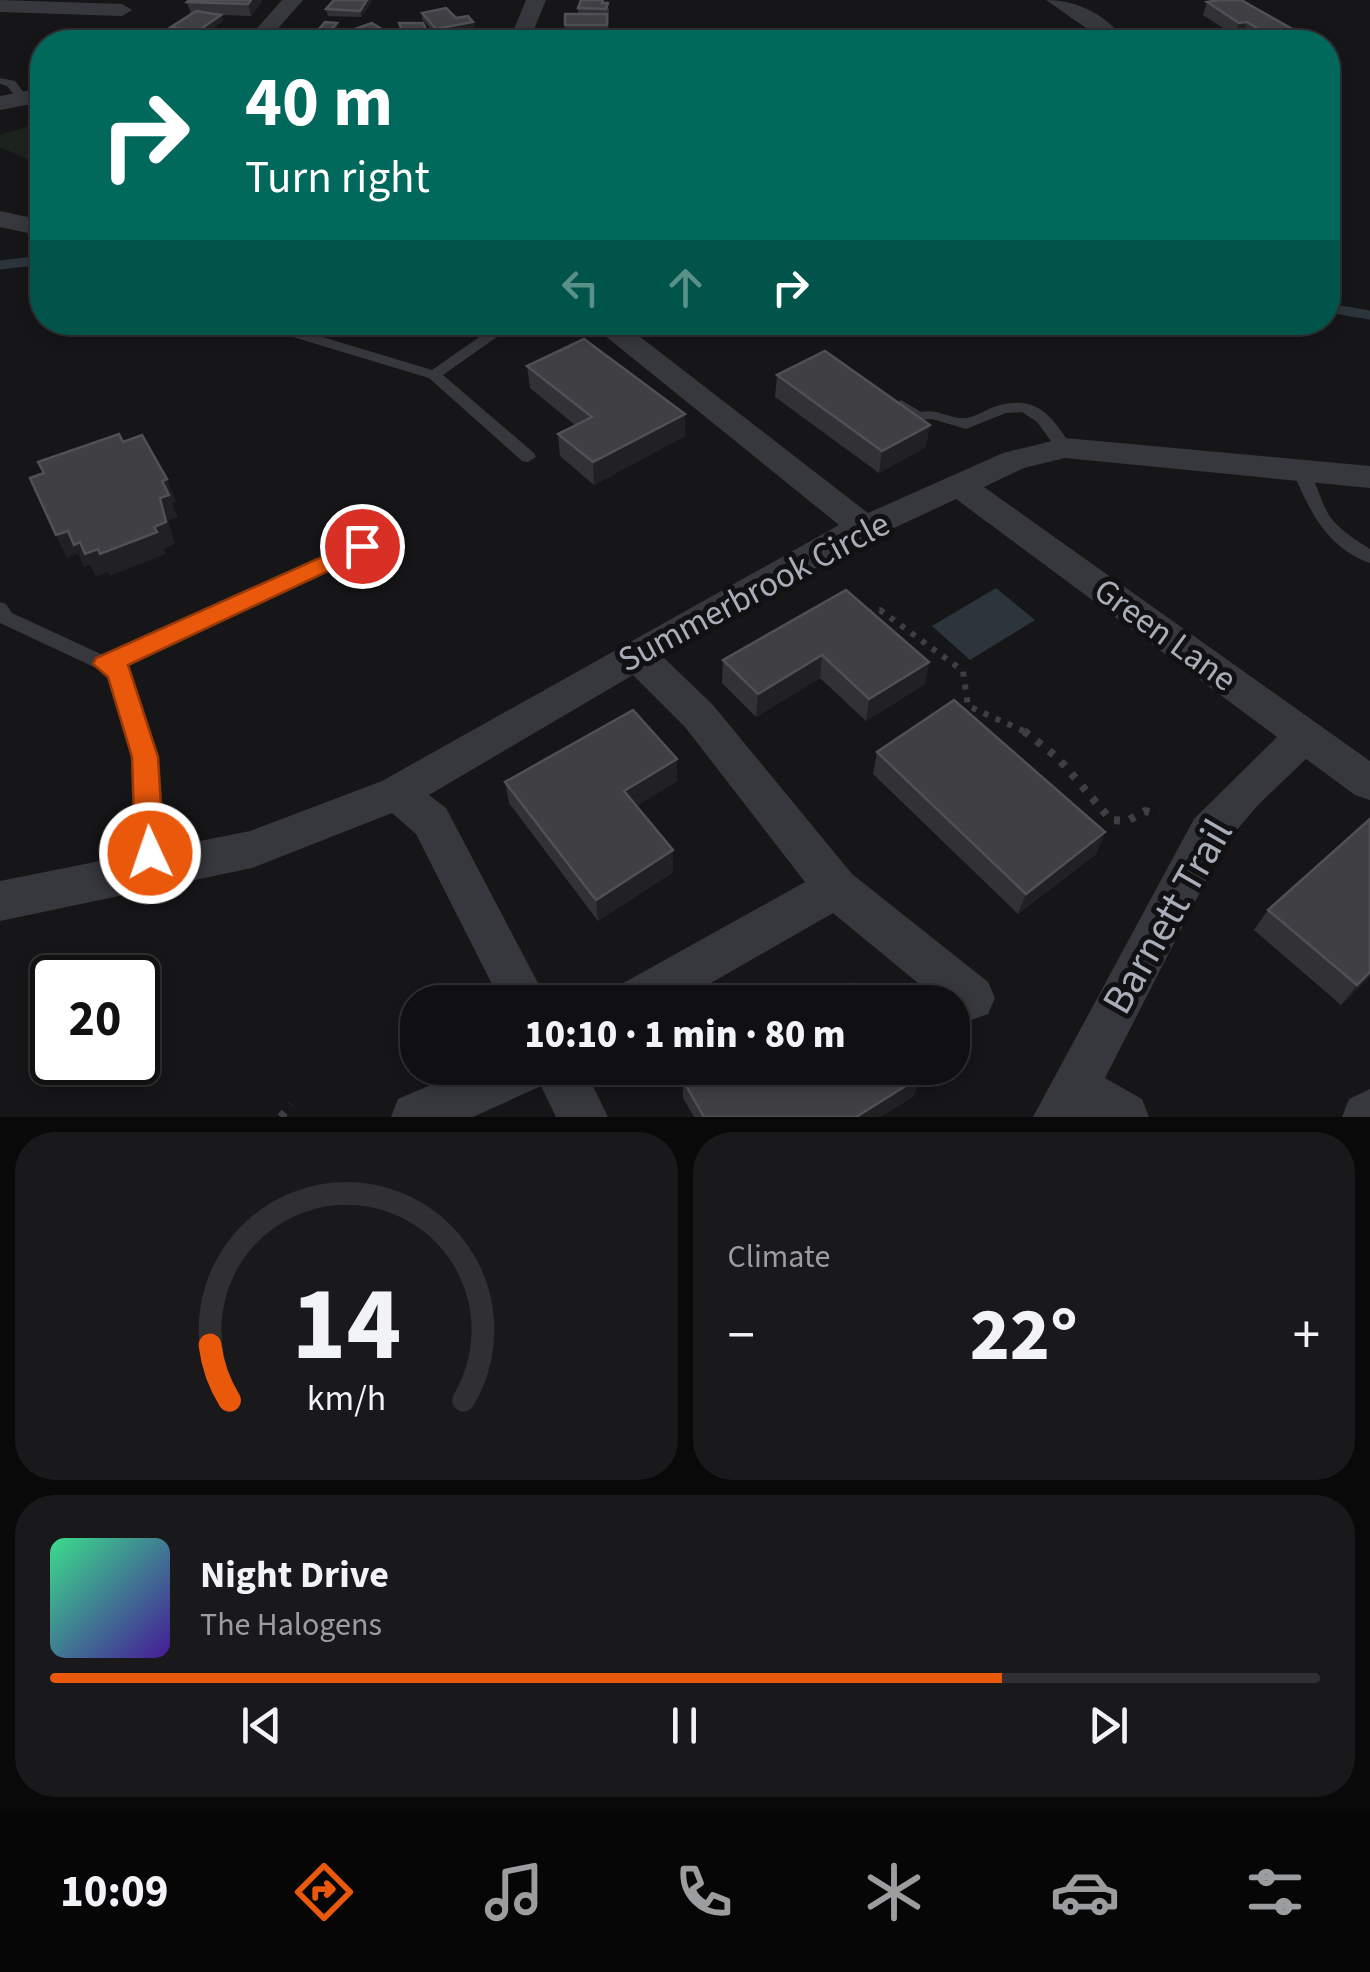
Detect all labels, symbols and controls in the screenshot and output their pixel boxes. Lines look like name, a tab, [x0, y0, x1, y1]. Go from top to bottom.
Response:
text: 40 m	[245, 53, 393, 153]
icon: right	[80, 70, 210, 200]
text: Turn right	[245, 146, 430, 210]
icon: left	[553, 260, 608, 315]
icon: ahead	[658, 260, 713, 315]
icon: right	[763, 260, 818, 315]
street label: Summerbrook Circle	[609, 499, 899, 685]
pin	[320, 504, 405, 589]
icon: arrive	[335, 519, 390, 574]
street label: Green Lane	[1083, 566, 1247, 704]
position arrow	[98, 801, 202, 905]
street label: Barnett Trail	[1088, 808, 1248, 1026]
speed limit sign: 20	[30, 955, 160, 1085]
text: 10:10 · 1 min · 80 m	[524, 1008, 846, 1062]
text: Climate	[728, 1234, 830, 1280]
text: 14	[291, 1252, 401, 1400]
text: 22°	[970, 1282, 1078, 1389]
text: −	[728, 1297, 755, 1375]
text: +	[1293, 1297, 1320, 1375]
text: km/h	[307, 1373, 386, 1424]
text: Night Drive	[200, 1548, 389, 1602]
text: The Halogens	[200, 1602, 382, 1648]
icon: previous	[234, 1698, 289, 1753]
icon: pause	[657, 1698, 712, 1753]
icon: next	[1081, 1698, 1136, 1753]
icon: directions	[289, 1857, 359, 1927]
icon: music	[479, 1857, 549, 1927]
icon: phone	[669, 1857, 739, 1927]
icon: climate	[859, 1857, 929, 1927]
icon: car	[1050, 1857, 1120, 1927]
icon: filters	[1240, 1857, 1310, 1927]
text: 10:09	[60, 1860, 169, 1924]

